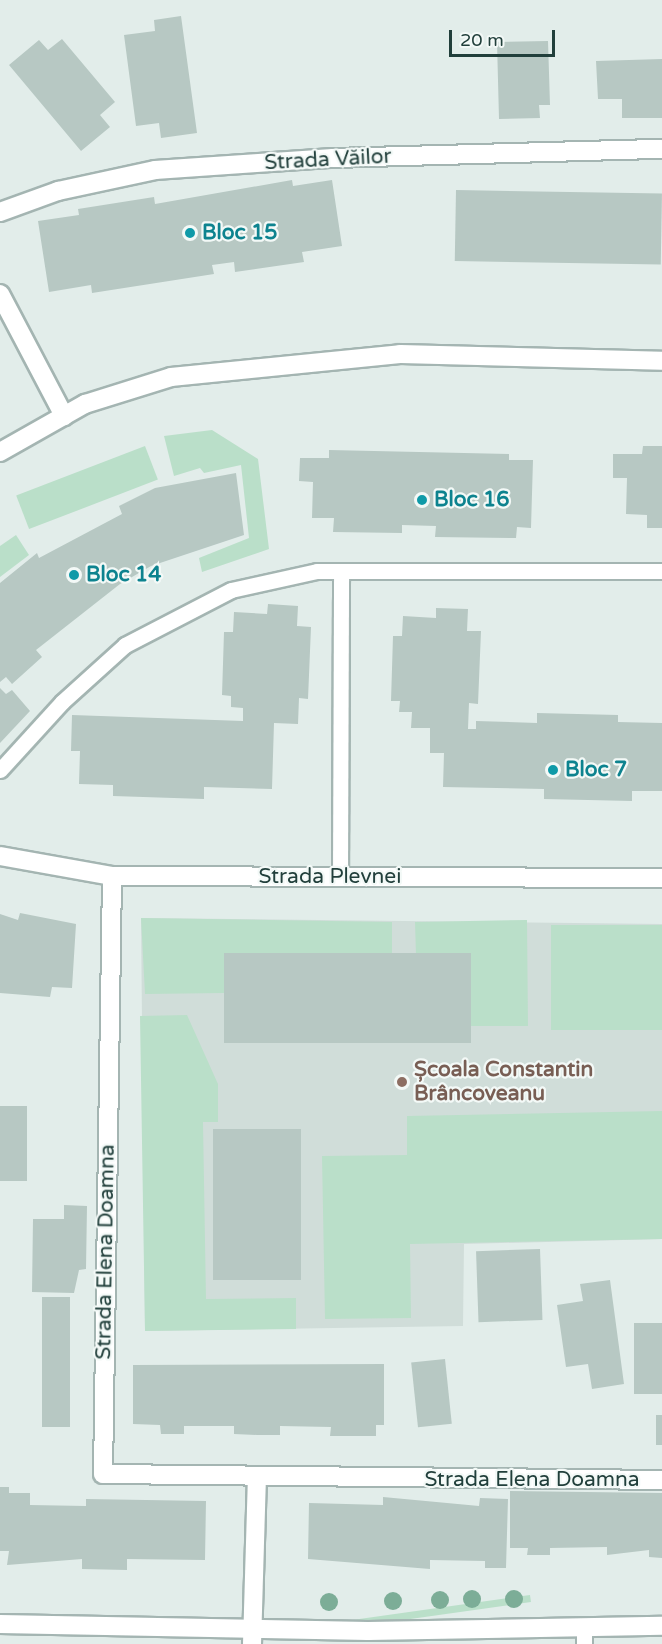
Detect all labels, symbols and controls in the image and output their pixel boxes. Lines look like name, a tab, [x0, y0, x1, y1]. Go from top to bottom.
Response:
scale bar	[452, 18, 558, 56]
text: 20 m	[460, 29, 504, 51]
street label: Strada Văilor	[264, 144, 392, 176]
place label: Bloc 15	[202, 220, 277, 246]
marker: Bloc 15	[183, 226, 197, 240]
place label: Bloc 16	[434, 487, 509, 513]
marker: Bloc 16	[415, 493, 429, 507]
place label: Bloc 14	[86, 562, 161, 588]
marker: Bloc 14	[67, 568, 81, 582]
place label: Bloc 7	[565, 757, 627, 783]
marker: Bloc 7	[546, 763, 560, 777]
street label: Strada Plevnei	[259, 864, 401, 890]
place label: Școala Constantin Brâncoveanu	[414, 1057, 593, 1107]
marker: Școala Constantin Brâncoveanu	[395, 1075, 409, 1089]
street label: Strada Elena Doamna	[92, 1144, 120, 1360]
street label: Strada Elena Doamna	[424, 1467, 640, 1493]

